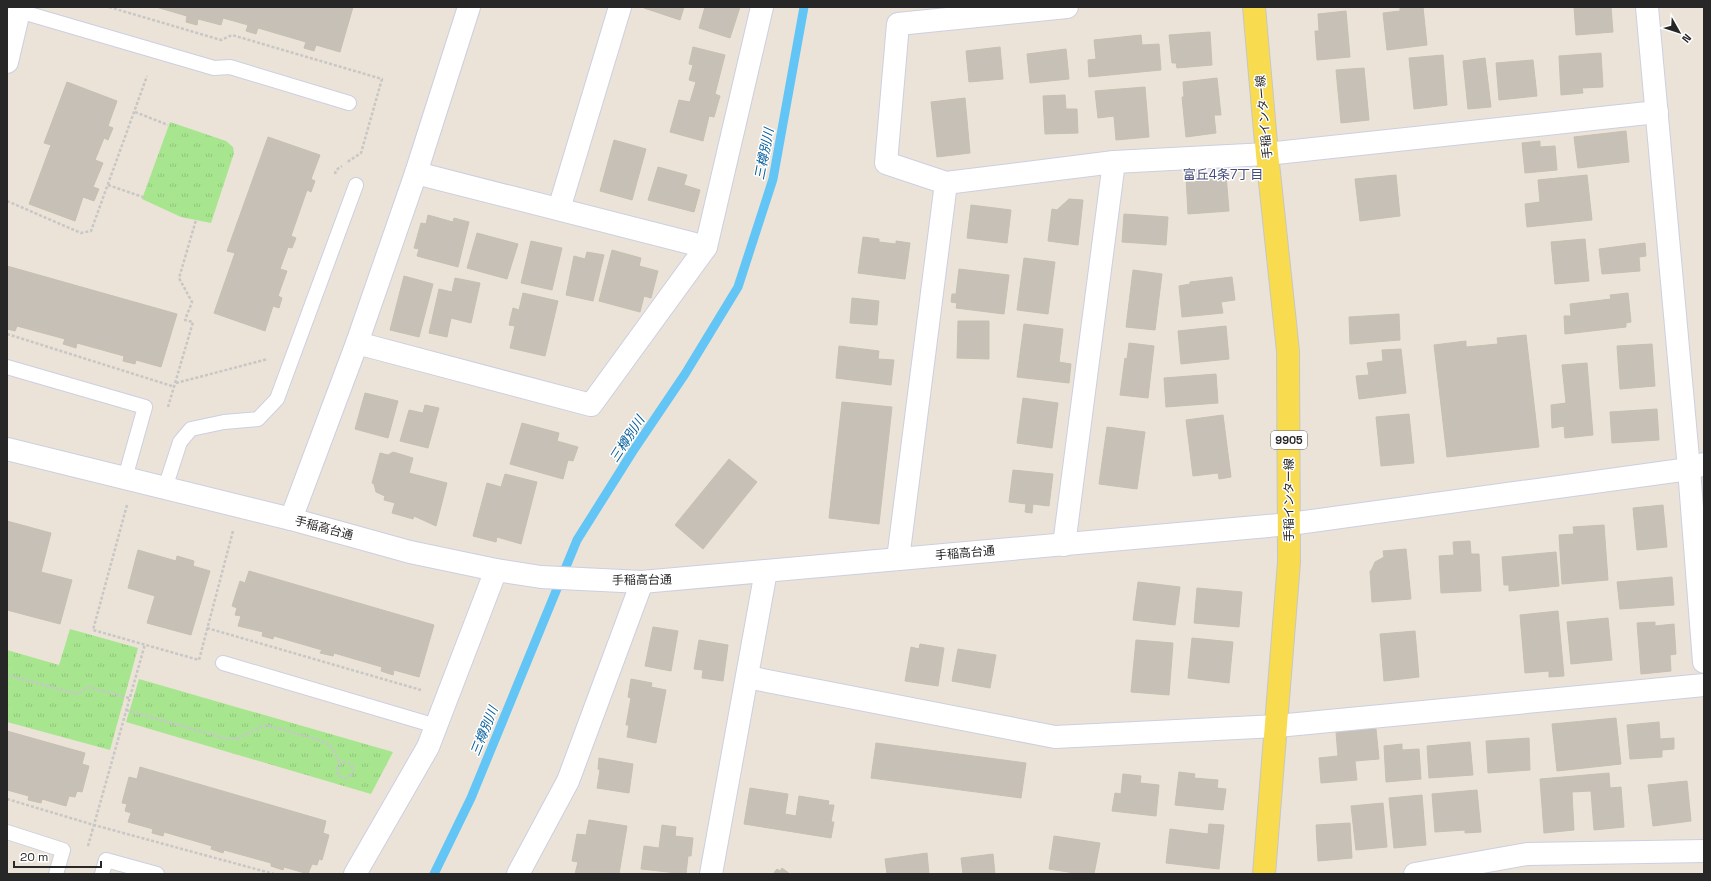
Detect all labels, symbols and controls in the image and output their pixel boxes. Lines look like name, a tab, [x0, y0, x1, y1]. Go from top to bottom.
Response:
north arrow	[1659, 12, 1699, 52]
text: N	[1679, 31, 1695, 46]
street label: 手稲インター線	[1252, 74, 1276, 160]
water label: 三樽別川	[751, 125, 778, 181]
district label: 富丘4条7丁目	[1183, 166, 1263, 183]
water label: 三樽別川	[606, 411, 649, 465]
road number: 9905	[1271, 431, 1307, 449]
street label: 手稲インター線	[1281, 458, 1297, 542]
street label: 手稲高台通	[293, 513, 355, 543]
street label: 手稲高台通	[934, 542, 996, 564]
street label: 手稲高台通	[612, 571, 672, 589]
water label: 三樽別川	[466, 702, 502, 758]
scale bar	[14, 843, 101, 869]
text: 20 m	[20, 849, 48, 865]

